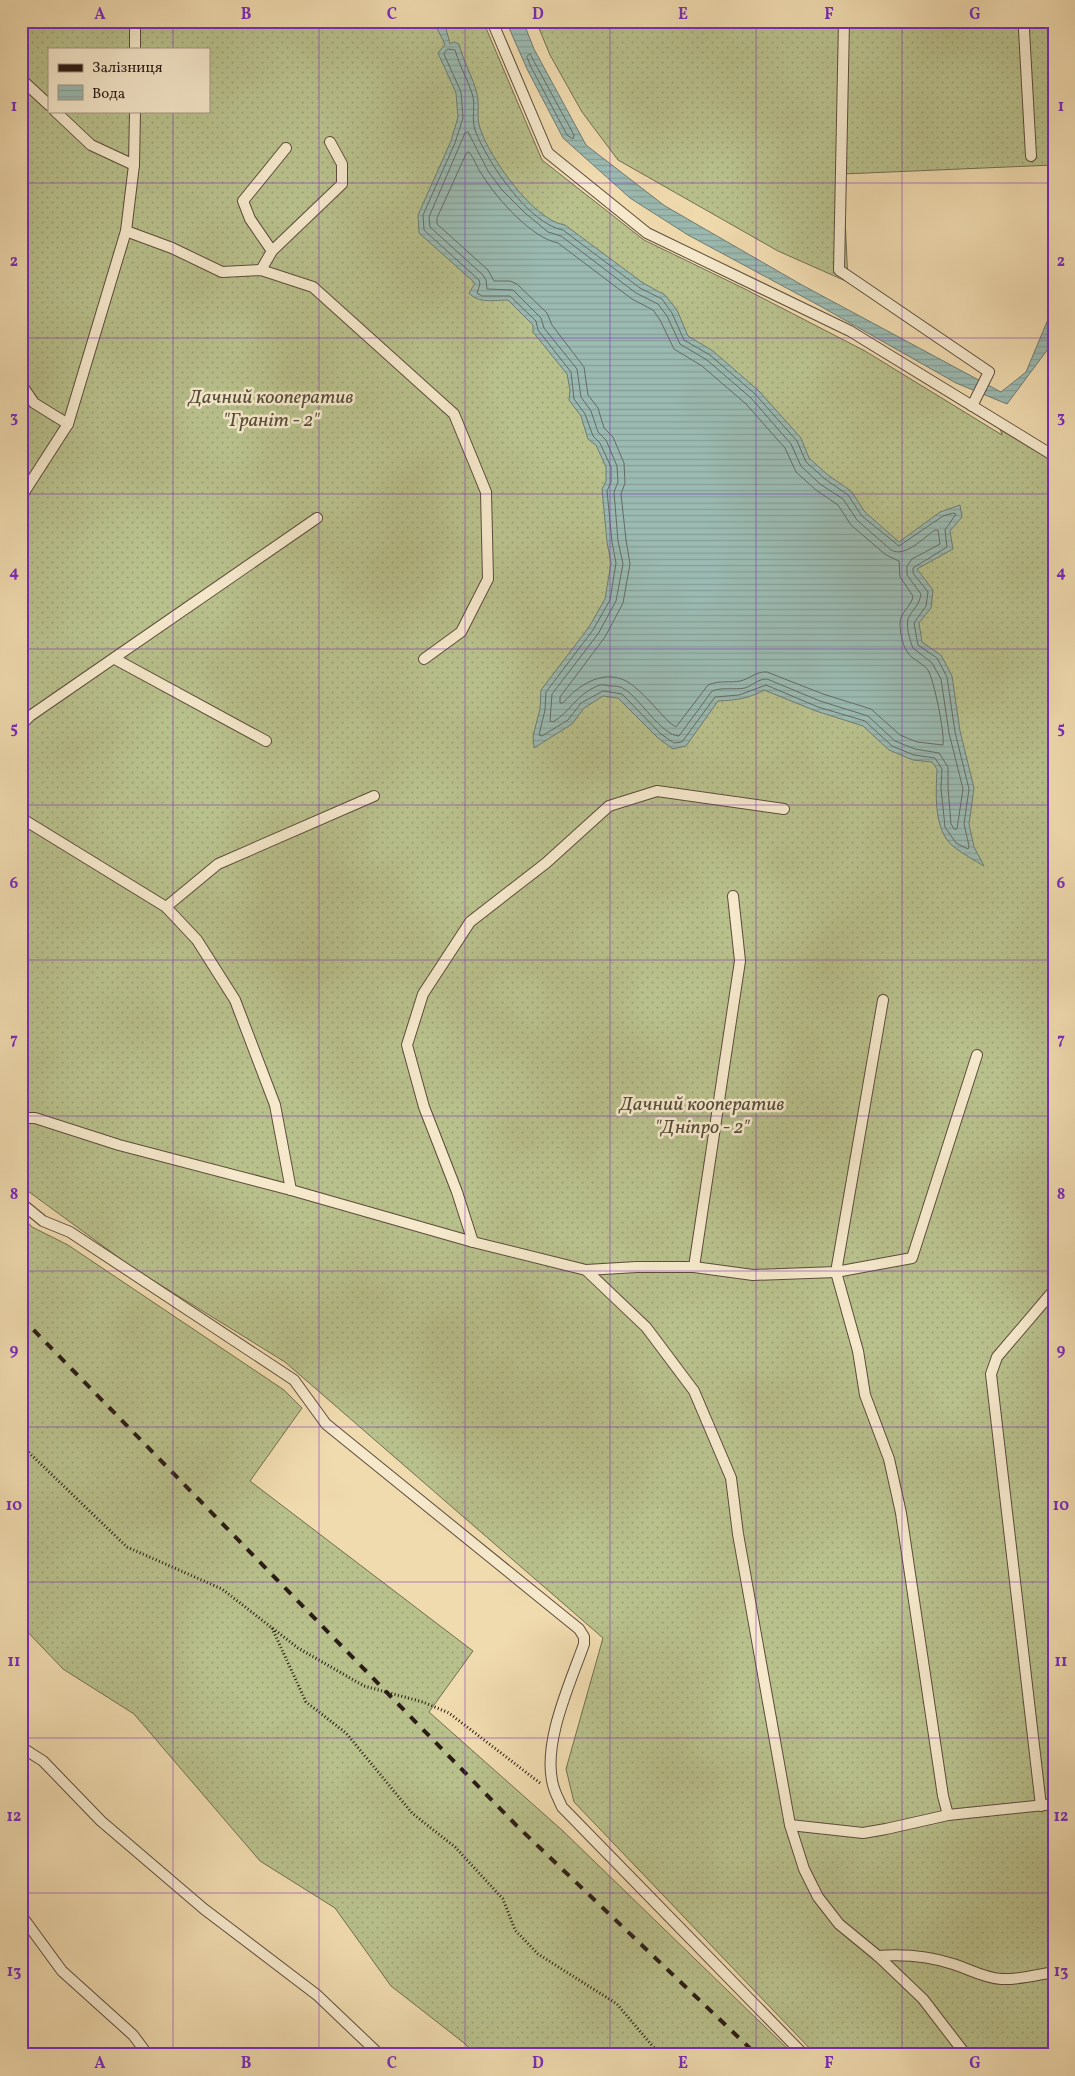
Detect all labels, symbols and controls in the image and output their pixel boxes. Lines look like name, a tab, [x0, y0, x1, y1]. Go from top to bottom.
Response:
text: A	[94, 4, 106, 26]
text: B	[241, 4, 252, 26]
text: C	[387, 4, 397, 26]
text: D	[532, 4, 544, 26]
text: E	[678, 4, 688, 26]
text: F	[824, 4, 834, 26]
text: G	[969, 4, 981, 26]
legend	[48, 48, 210, 112]
text: Залізниця	[92, 58, 163, 79]
text: Вода	[92, 84, 125, 105]
text: 1	[11, 96, 17, 118]
text: 1	[1058, 96, 1064, 118]
text: 2	[10, 251, 18, 273]
text: 2	[1057, 251, 1065, 273]
park label: Дачний кооператив "Граніт - 2"	[186, 384, 354, 435]
text: 3	[10, 407, 18, 429]
text: 3	[1057, 407, 1065, 429]
text: 4	[9, 562, 19, 584]
text: 4	[1056, 562, 1066, 584]
text: 5	[10, 718, 18, 740]
text: 5	[1057, 718, 1065, 740]
text: 6	[10, 873, 19, 895]
text: 6	[1057, 873, 1066, 895]
text: 7	[10, 1029, 18, 1051]
text: 7	[1057, 1029, 1065, 1051]
park label: Дачний кооператив "Дніпро - 2"	[617, 1091, 785, 1142]
text: 8	[10, 1184, 18, 1206]
text: 8	[1057, 1184, 1065, 1206]
text: 9	[10, 1340, 19, 1362]
text: 9	[1057, 1340, 1066, 1362]
text: 10	[6, 1495, 22, 1517]
text: 10	[1053, 1495, 1069, 1517]
text: 11	[8, 1651, 20, 1673]
text: 11	[1055, 1651, 1067, 1673]
text: 12	[7, 1806, 21, 1828]
text: 12	[1054, 1806, 1068, 1828]
text: 13	[7, 1961, 21, 1983]
text: 13	[1054, 1961, 1068, 1983]
text: A	[94, 2053, 106, 2075]
text: B	[241, 2053, 252, 2075]
text: C	[387, 2053, 397, 2075]
text: D	[532, 2053, 544, 2075]
text: E	[678, 2053, 688, 2075]
text: F	[824, 2053, 834, 2075]
text: G	[969, 2053, 981, 2075]

